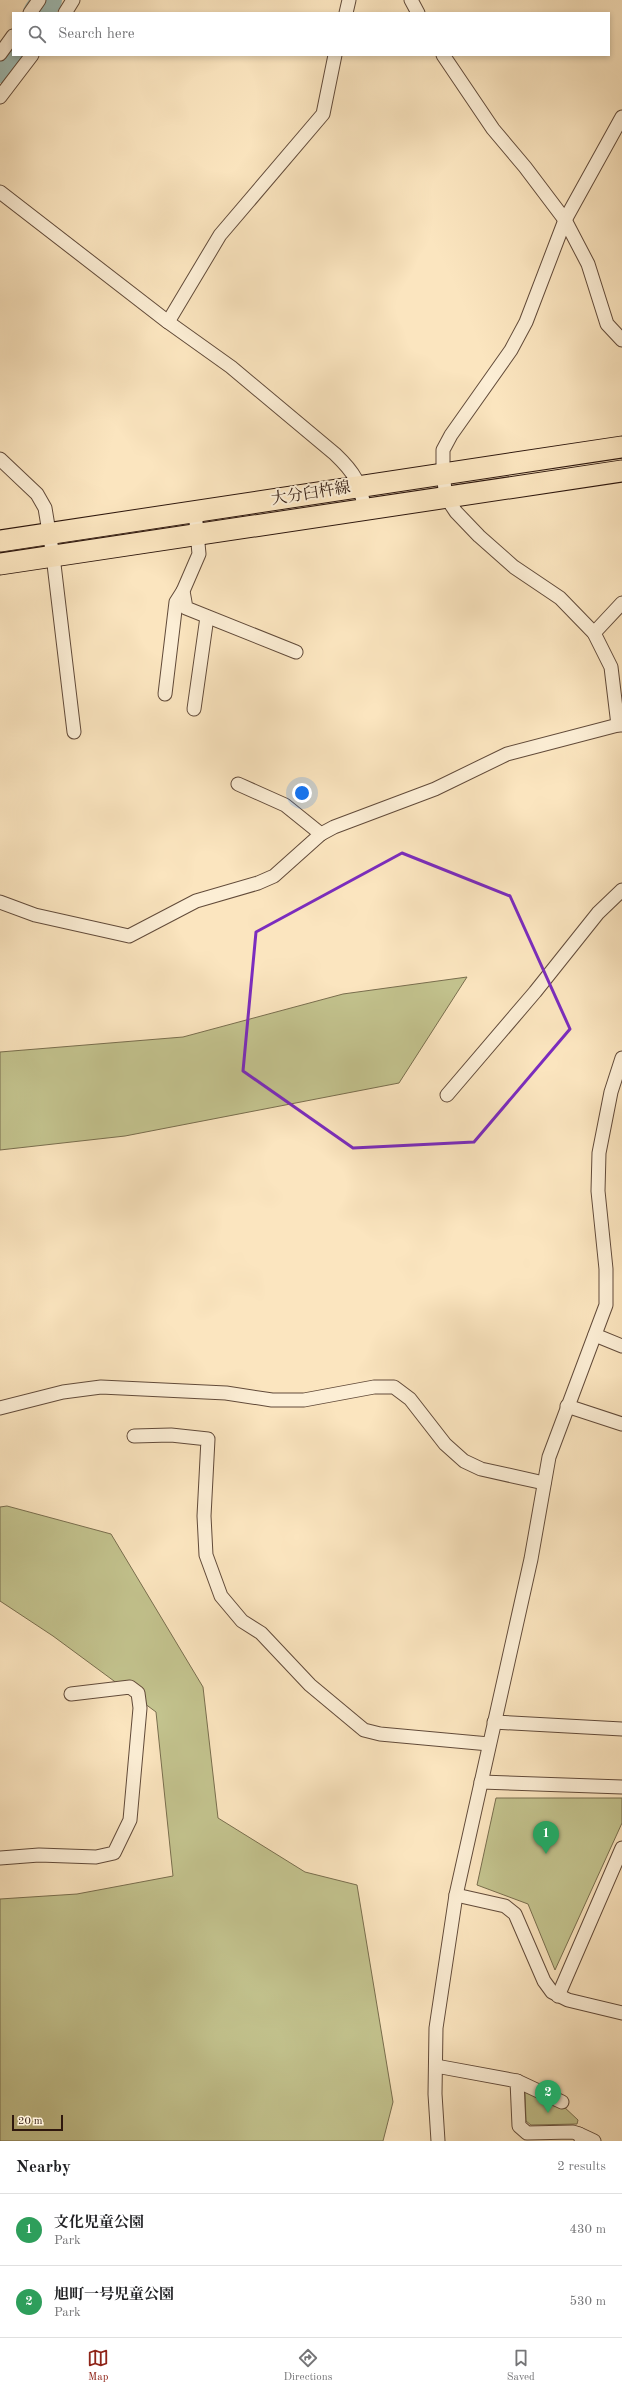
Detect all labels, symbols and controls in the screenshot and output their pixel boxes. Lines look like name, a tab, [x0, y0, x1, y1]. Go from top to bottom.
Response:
search box	[12, 12, 610, 56]
icon: search	[26, 23, 48, 45]
text: Search here	[58, 27, 135, 42]
street label: 大分臼杵線	[270, 478, 352, 508]
your location	[292, 783, 312, 803]
pin: 1	[533, 1821, 559, 1854]
pin: 2	[535, 2080, 561, 2113]
scale bar	[12, 2113, 63, 2132]
text: 20 m	[18, 2116, 43, 2127]
text: Nearby	[16, 2159, 71, 2176]
text: 2 results	[557, 2160, 606, 2173]
text: 文化児童公園	[54, 2216, 144, 2231]
text: 1	[25, 2223, 33, 2236]
text: 430 m	[569, 2223, 606, 2236]
text: Park	[54, 2234, 81, 2247]
text: 旭町一号児童公園	[54, 2288, 174, 2303]
text: 2	[25, 2295, 33, 2308]
text: 530 m	[569, 2295, 606, 2308]
text: Park	[54, 2306, 81, 2319]
tab: Map	[87, 2347, 109, 2385]
tab: Directions	[284, 2347, 332, 2385]
tab: Saved	[507, 2347, 535, 2385]

